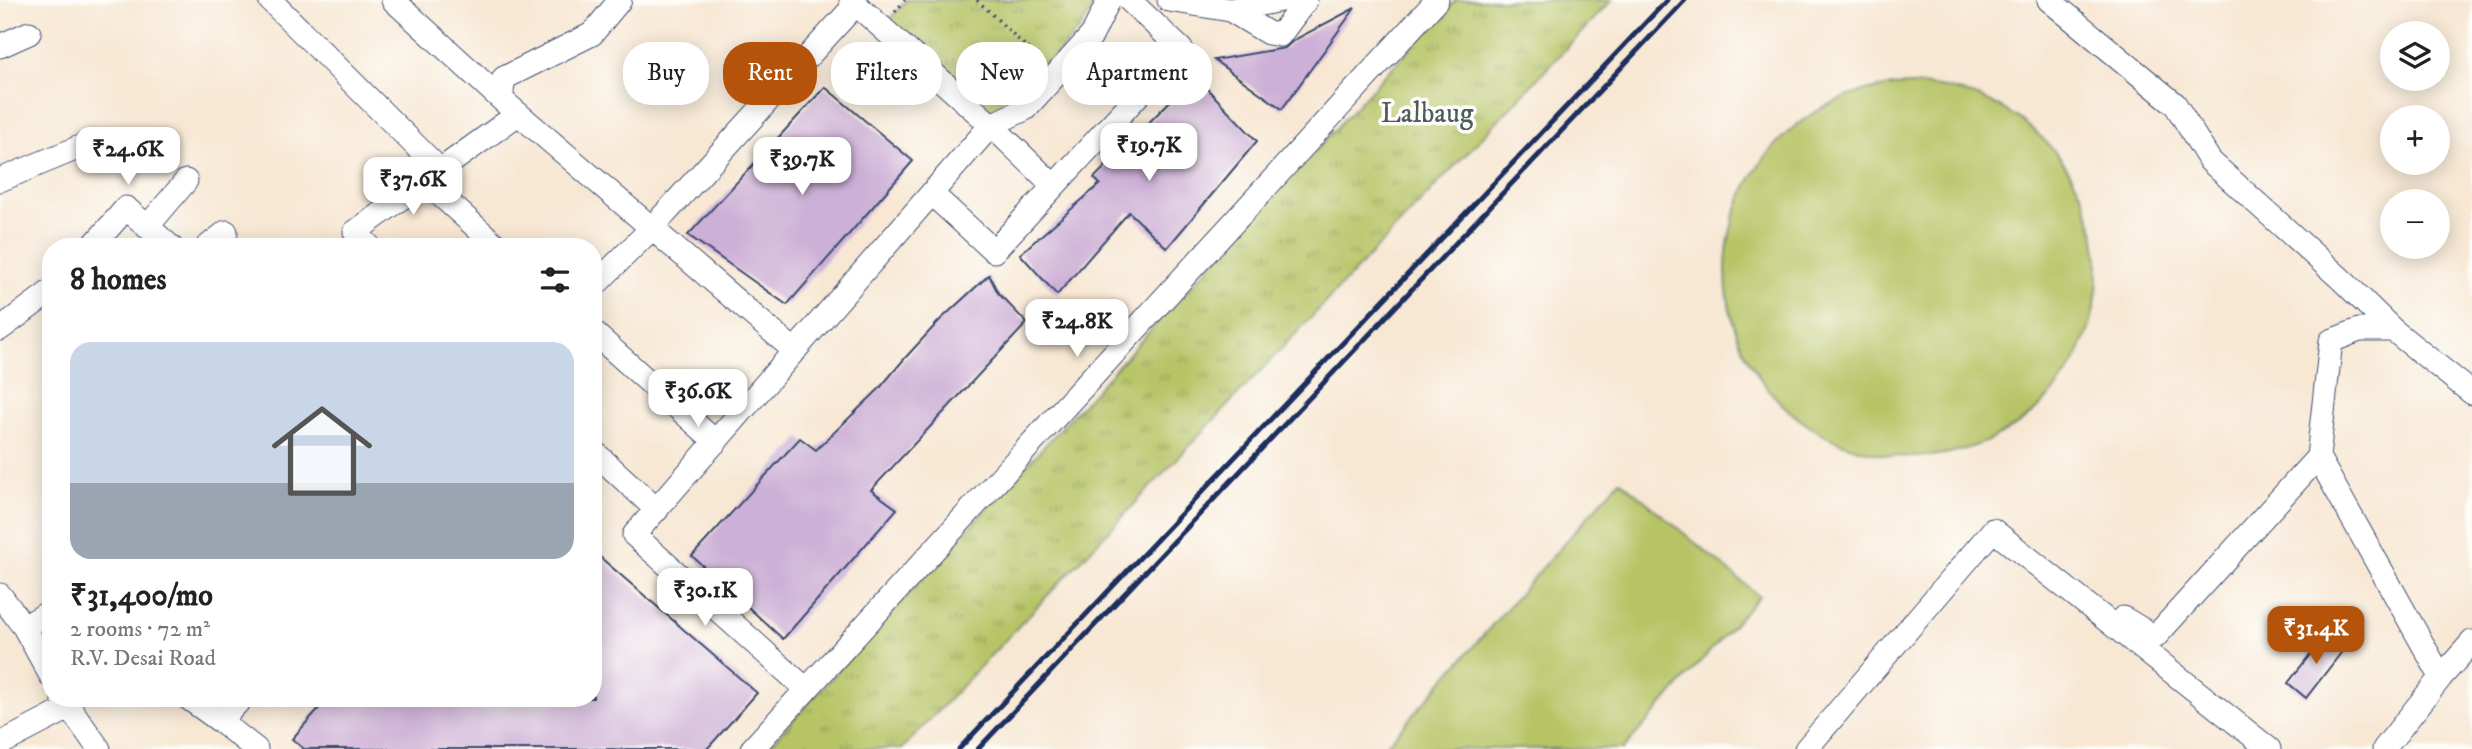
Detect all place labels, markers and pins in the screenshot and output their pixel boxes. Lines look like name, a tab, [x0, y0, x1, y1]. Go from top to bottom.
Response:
pin: ₹19.7K	[1092, 124, 1206, 183]
pin: ₹24.6K	[71, 128, 185, 187]
pin: ₹39.7K	[745, 138, 859, 197]
pin: ₹37.6K	[356, 158, 470, 217]
pin: ₹24.8K	[1020, 300, 1134, 359]
pin: ₹36.6K	[641, 370, 755, 429]
pin: ₹30.1K	[648, 568, 762, 628]
pin: ₹31.4K	[2259, 606, 2373, 666]

